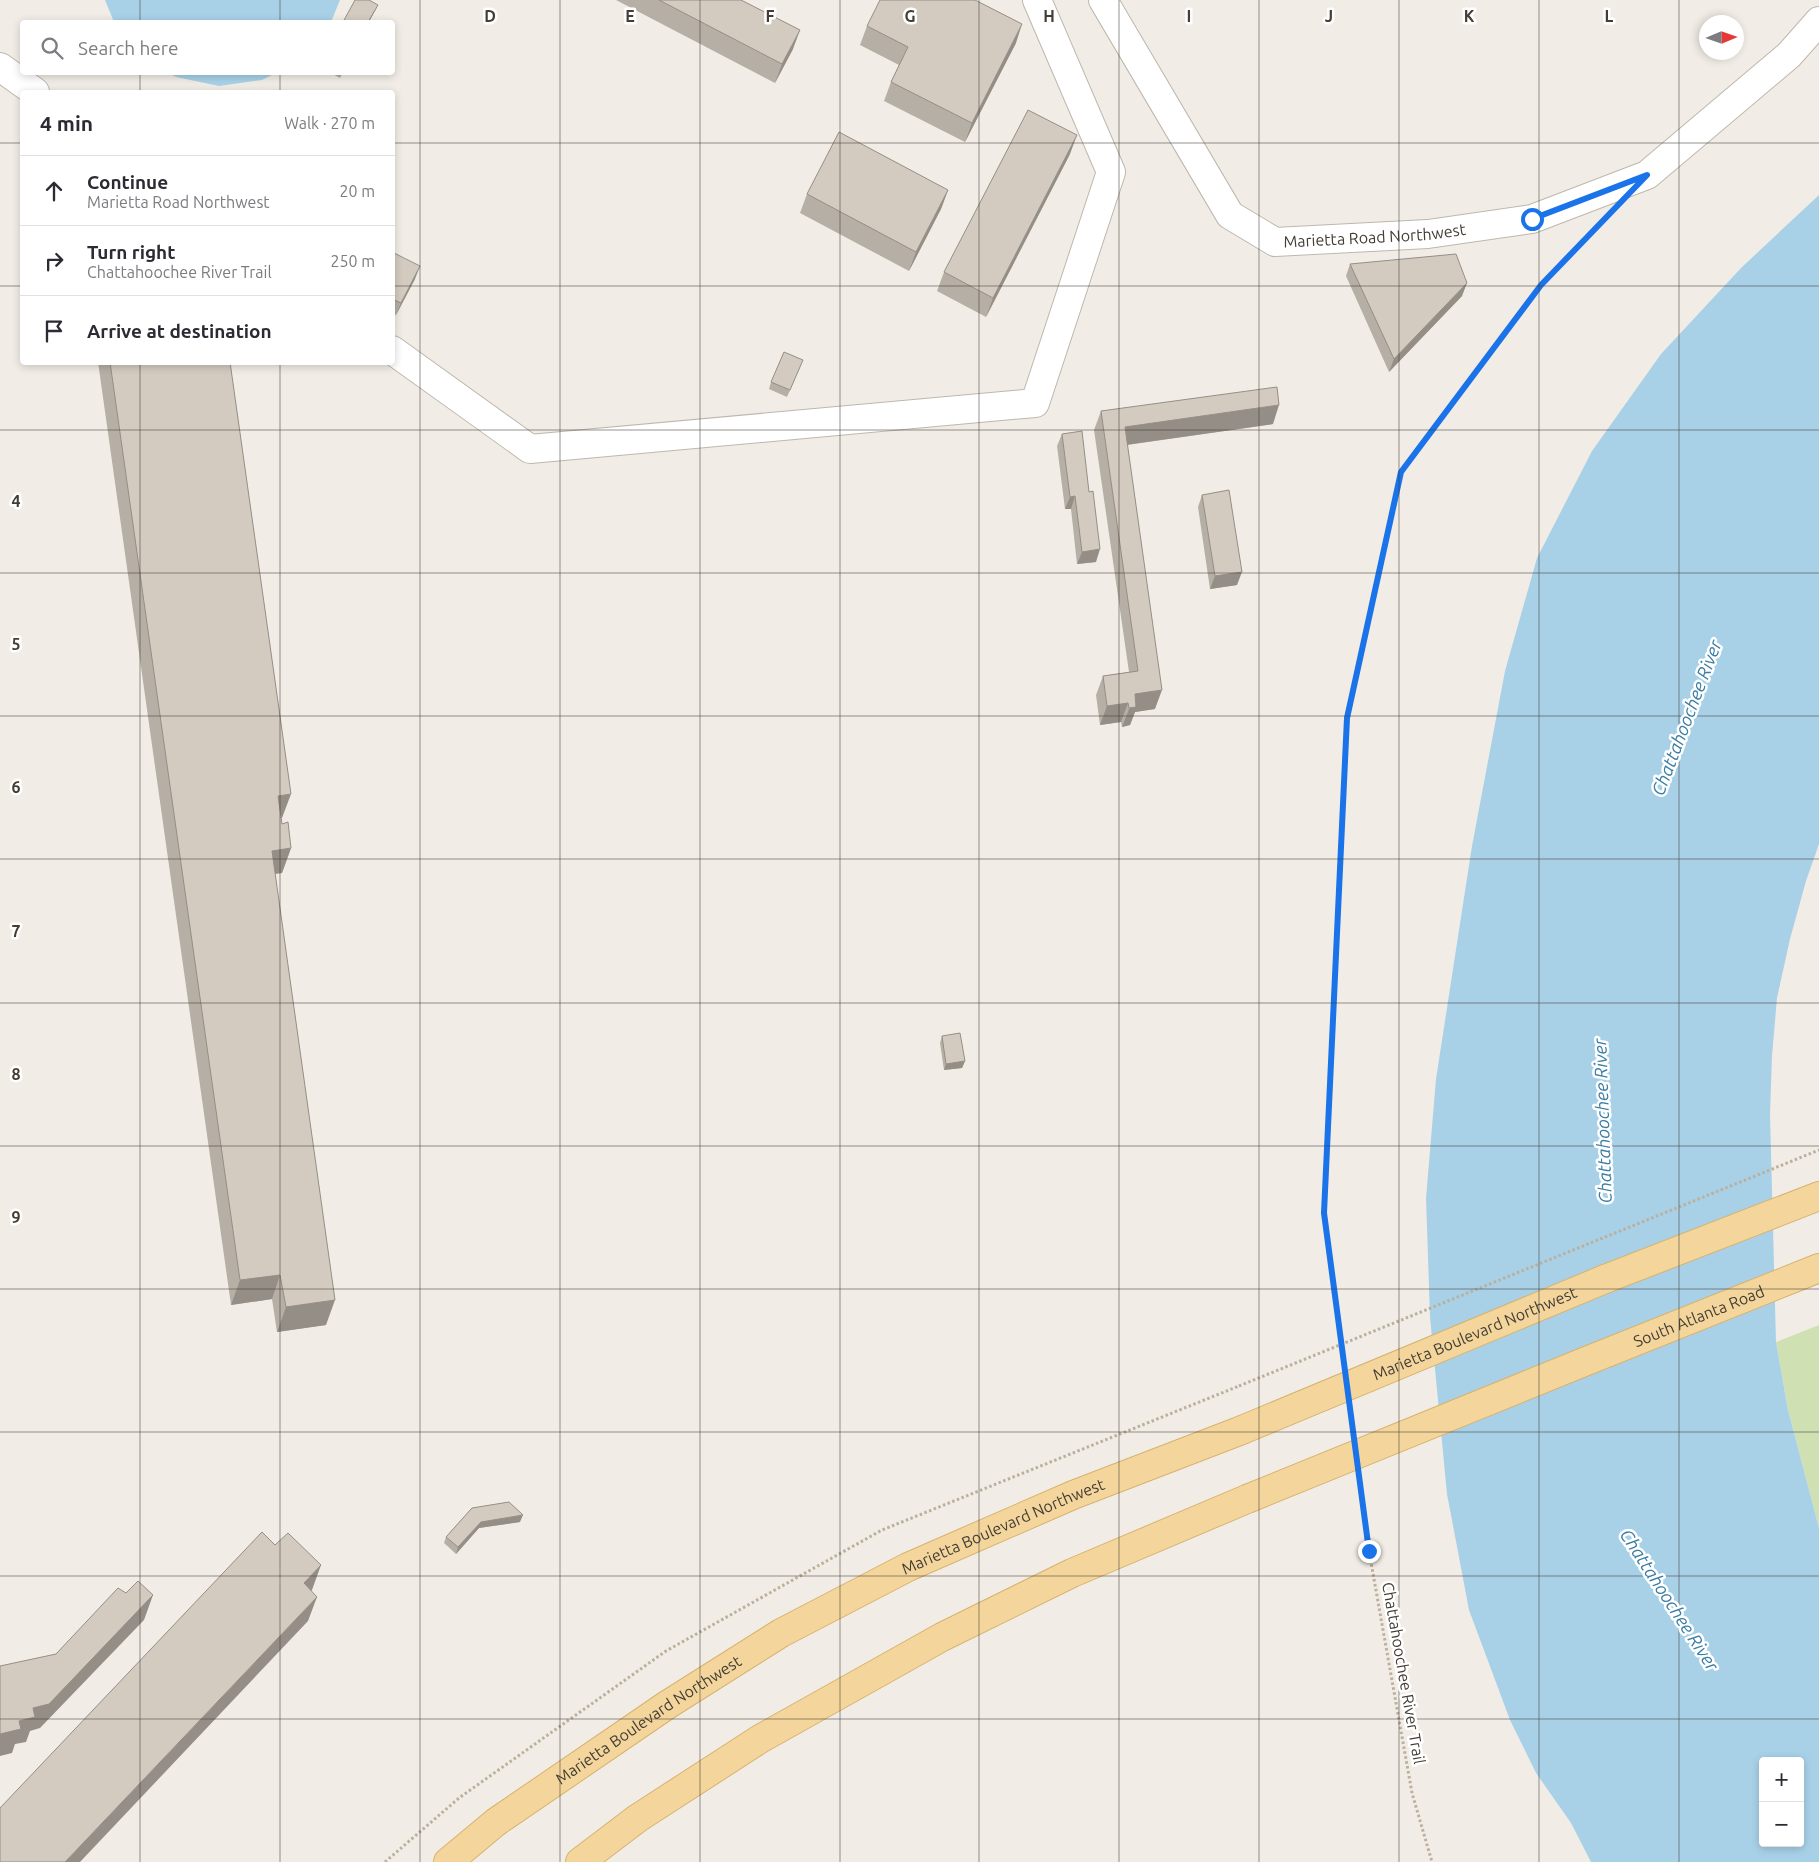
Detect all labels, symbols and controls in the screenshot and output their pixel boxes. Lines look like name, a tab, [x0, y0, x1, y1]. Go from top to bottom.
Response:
text: D	[484, 7, 496, 25]
text: E	[625, 7, 635, 25]
text: F	[766, 7, 775, 25]
text: G	[904, 7, 916, 25]
text: H	[1043, 7, 1055, 25]
text: I	[1187, 7, 1191, 25]
text: J	[1325, 7, 1333, 25]
text: K	[1464, 7, 1475, 25]
text: L	[1605, 7, 1614, 25]
north arrow	[1699, 15, 1744, 60]
search box	[20, 20, 395, 75]
icon: search	[38, 34, 66, 62]
text: Search here	[78, 37, 178, 59]
text: 4 min	[40, 111, 93, 135]
text: Walk · 270 m	[284, 114, 375, 132]
text: Continue	[87, 171, 168, 193]
icon: ahead	[40, 177, 68, 205]
text: 20 m	[339, 182, 375, 200]
text: Marietta Road Northwest	[87, 193, 270, 211]
route start	[1521, 208, 1544, 231]
street label: Marietta Road Northwest	[1283, 220, 1468, 251]
text: Turn right	[87, 241, 175, 263]
icon: right	[40, 247, 68, 275]
text: 250 m	[330, 252, 375, 270]
text: Chattahoochee River Trail	[87, 263, 272, 281]
icon: arrive	[40, 317, 68, 345]
text: Arrive at destination	[87, 320, 272, 342]
text: 4	[11, 492, 21, 510]
text: 5	[11, 635, 21, 653]
water label: Chattahoochee River	[1647, 636, 1725, 798]
text: 6	[11, 778, 21, 796]
text: 7	[11, 922, 21, 940]
water label: Chattahoochee River	[1589, 1037, 1615, 1204]
text: 8	[11, 1065, 21, 1083]
text: 9	[11, 1208, 21, 1226]
street label: South Atlanta Road	[1631, 1282, 1767, 1350]
street label: Marietta Boulevard Northwest	[1370, 1283, 1580, 1384]
street label: Marietta Boulevard Northwest	[899, 1475, 1108, 1578]
water label: Chattahoochee River	[1617, 1525, 1724, 1675]
route end	[1358, 1540, 1381, 1563]
street label: Chattahoochee River Trail	[1379, 1581, 1429, 1765]
street label: Marietta Boulevard Northwest	[552, 1651, 745, 1788]
map controls	[1759, 1757, 1804, 1847]
button: +	[1759, 1757, 1804, 1802]
button: −	[1759, 1802, 1804, 1847]

